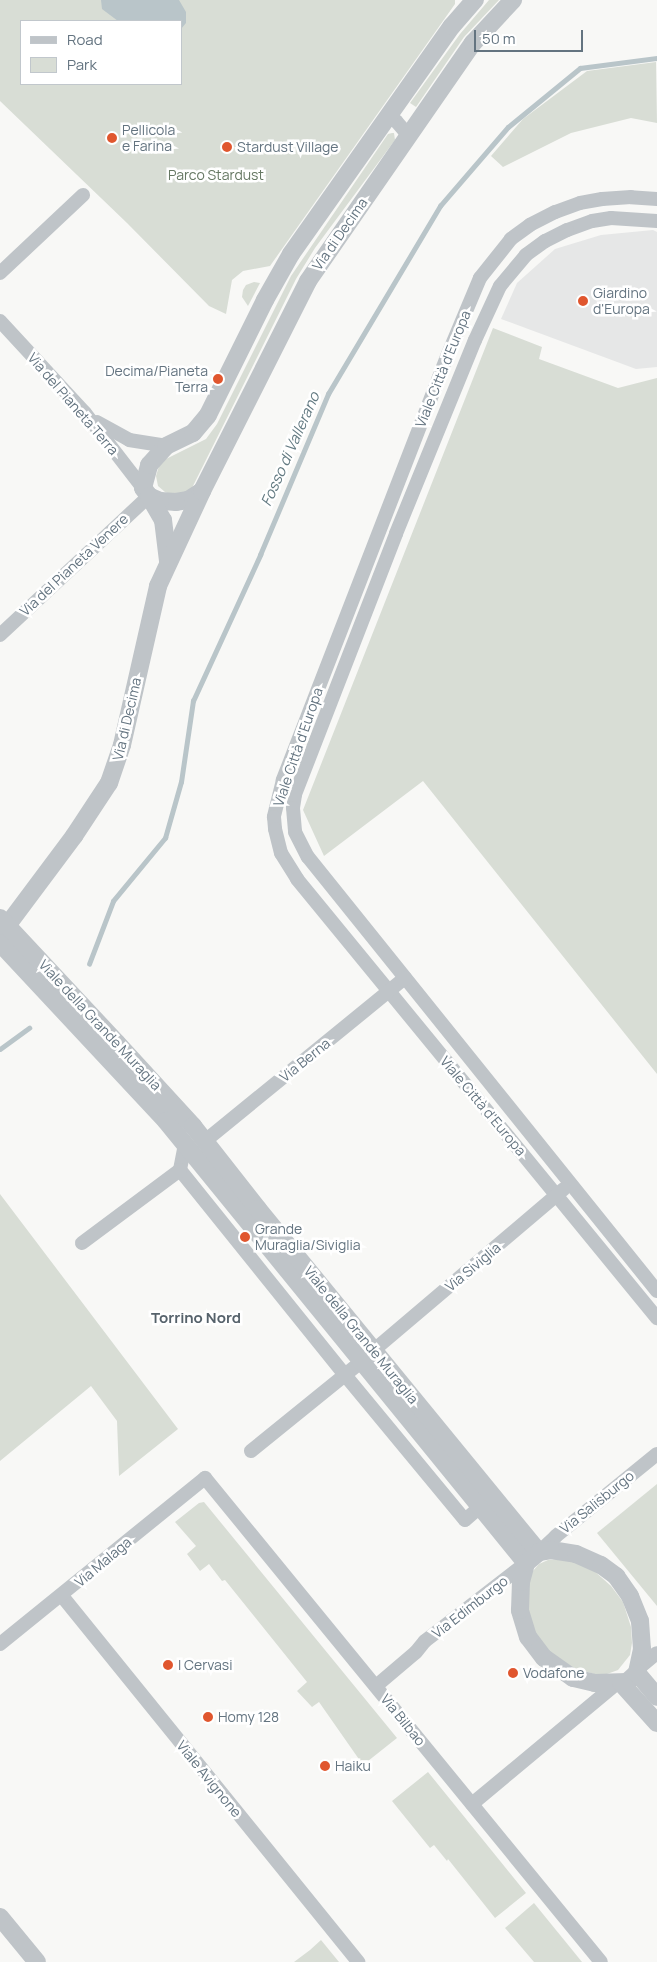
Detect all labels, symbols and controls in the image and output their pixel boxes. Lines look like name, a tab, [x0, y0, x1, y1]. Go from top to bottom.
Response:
legend	[20, 20, 182, 85]
scale bar	[477, 20, 586, 52]
text: 50 m	[482, 28, 516, 49]
text: Road	[67, 29, 103, 50]
text: Park	[67, 54, 97, 75]
place label: Pellicola e Farina	[122, 122, 175, 154]
marker: Pellicola e Farina	[106, 132, 118, 144]
place label: Stardust Village	[237, 139, 339, 155]
marker: Stardust Village	[221, 141, 233, 153]
park label: Parco Stardust	[168, 167, 264, 183]
street label: Via di Decima	[309, 195, 371, 273]
place label: Giardino d'Europa	[593, 285, 650, 318]
marker: Giardino d'Europa	[577, 295, 589, 307]
street label: Viale Città d'Europa	[412, 308, 474, 430]
street label: Via del Pianeta Terra	[24, 350, 122, 458]
place label: Decima/Pianeta Terra	[105, 363, 208, 396]
marker: Decima/Pianeta Terra	[212, 373, 224, 385]
water label: Fosso di Vallerano	[257, 389, 323, 509]
street label: Via del Pianeta Venere	[16, 510, 132, 620]
street label: Via di Decima	[109, 676, 145, 762]
street label: Viale Città d'Europa	[270, 685, 326, 809]
street label: Viale della Grande Muraglia	[35, 956, 165, 1094]
street label: Via Berna	[276, 1035, 334, 1085]
street label: Viale Città d'Europa	[437, 1053, 529, 1159]
place label: Grande Muraglia/Siviglia	[255, 1221, 361, 1254]
marker: Grande Muraglia/Siviglia	[239, 1231, 251, 1243]
street label: Via Siviglia	[442, 1239, 504, 1295]
street label: Viale della Grande Muraglia	[300, 1263, 422, 1407]
district label: Torrino Nord	[151, 1309, 241, 1327]
street label: Via Salisburgo	[557, 1467, 637, 1537]
street label: Via Malaga	[71, 1533, 135, 1591]
street label: Via Edimburgo	[429, 1572, 511, 1642]
place label: I Cervasi	[178, 1657, 232, 1673]
marker: I Cervasi	[162, 1659, 174, 1671]
place label: Vodafone	[523, 1665, 584, 1681]
marker: Vodafone	[507, 1667, 519, 1679]
street label: Via Bilbao	[377, 1691, 429, 1749]
place label: Homy 128	[218, 1709, 279, 1725]
marker: Homy 128	[202, 1711, 214, 1723]
street label: Viale Avignone	[173, 1737, 245, 1821]
place label: Haiku	[335, 1758, 371, 1774]
marker: Haiku	[319, 1760, 331, 1772]

